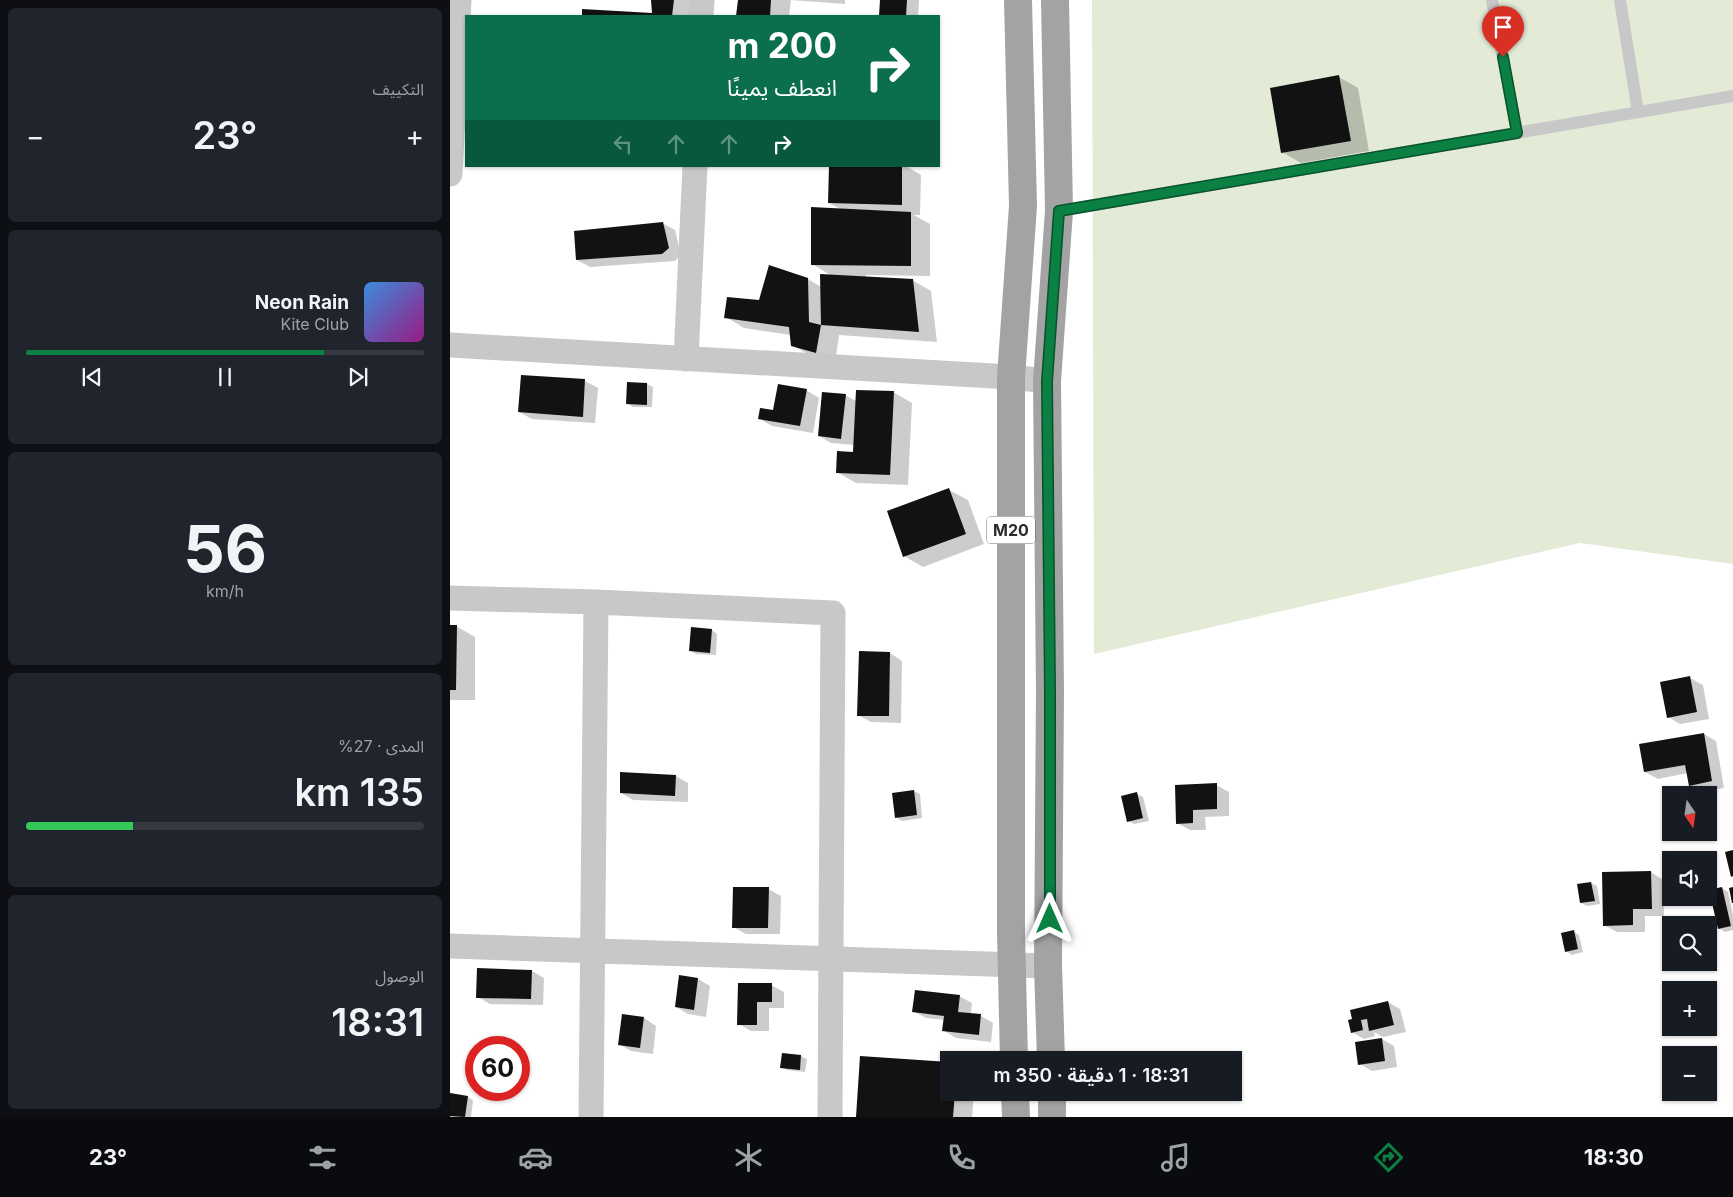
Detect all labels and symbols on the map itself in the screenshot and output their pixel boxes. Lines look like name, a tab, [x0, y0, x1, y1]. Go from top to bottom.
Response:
pin	[1482, 6, 1524, 57]
road number: M20	[987, 516, 1035, 544]
north arrow	[1662, 786, 1718, 841]
position arrow	[1023, 892, 1075, 944]
speed limit sign: 60	[465, 1036, 530, 1101]

